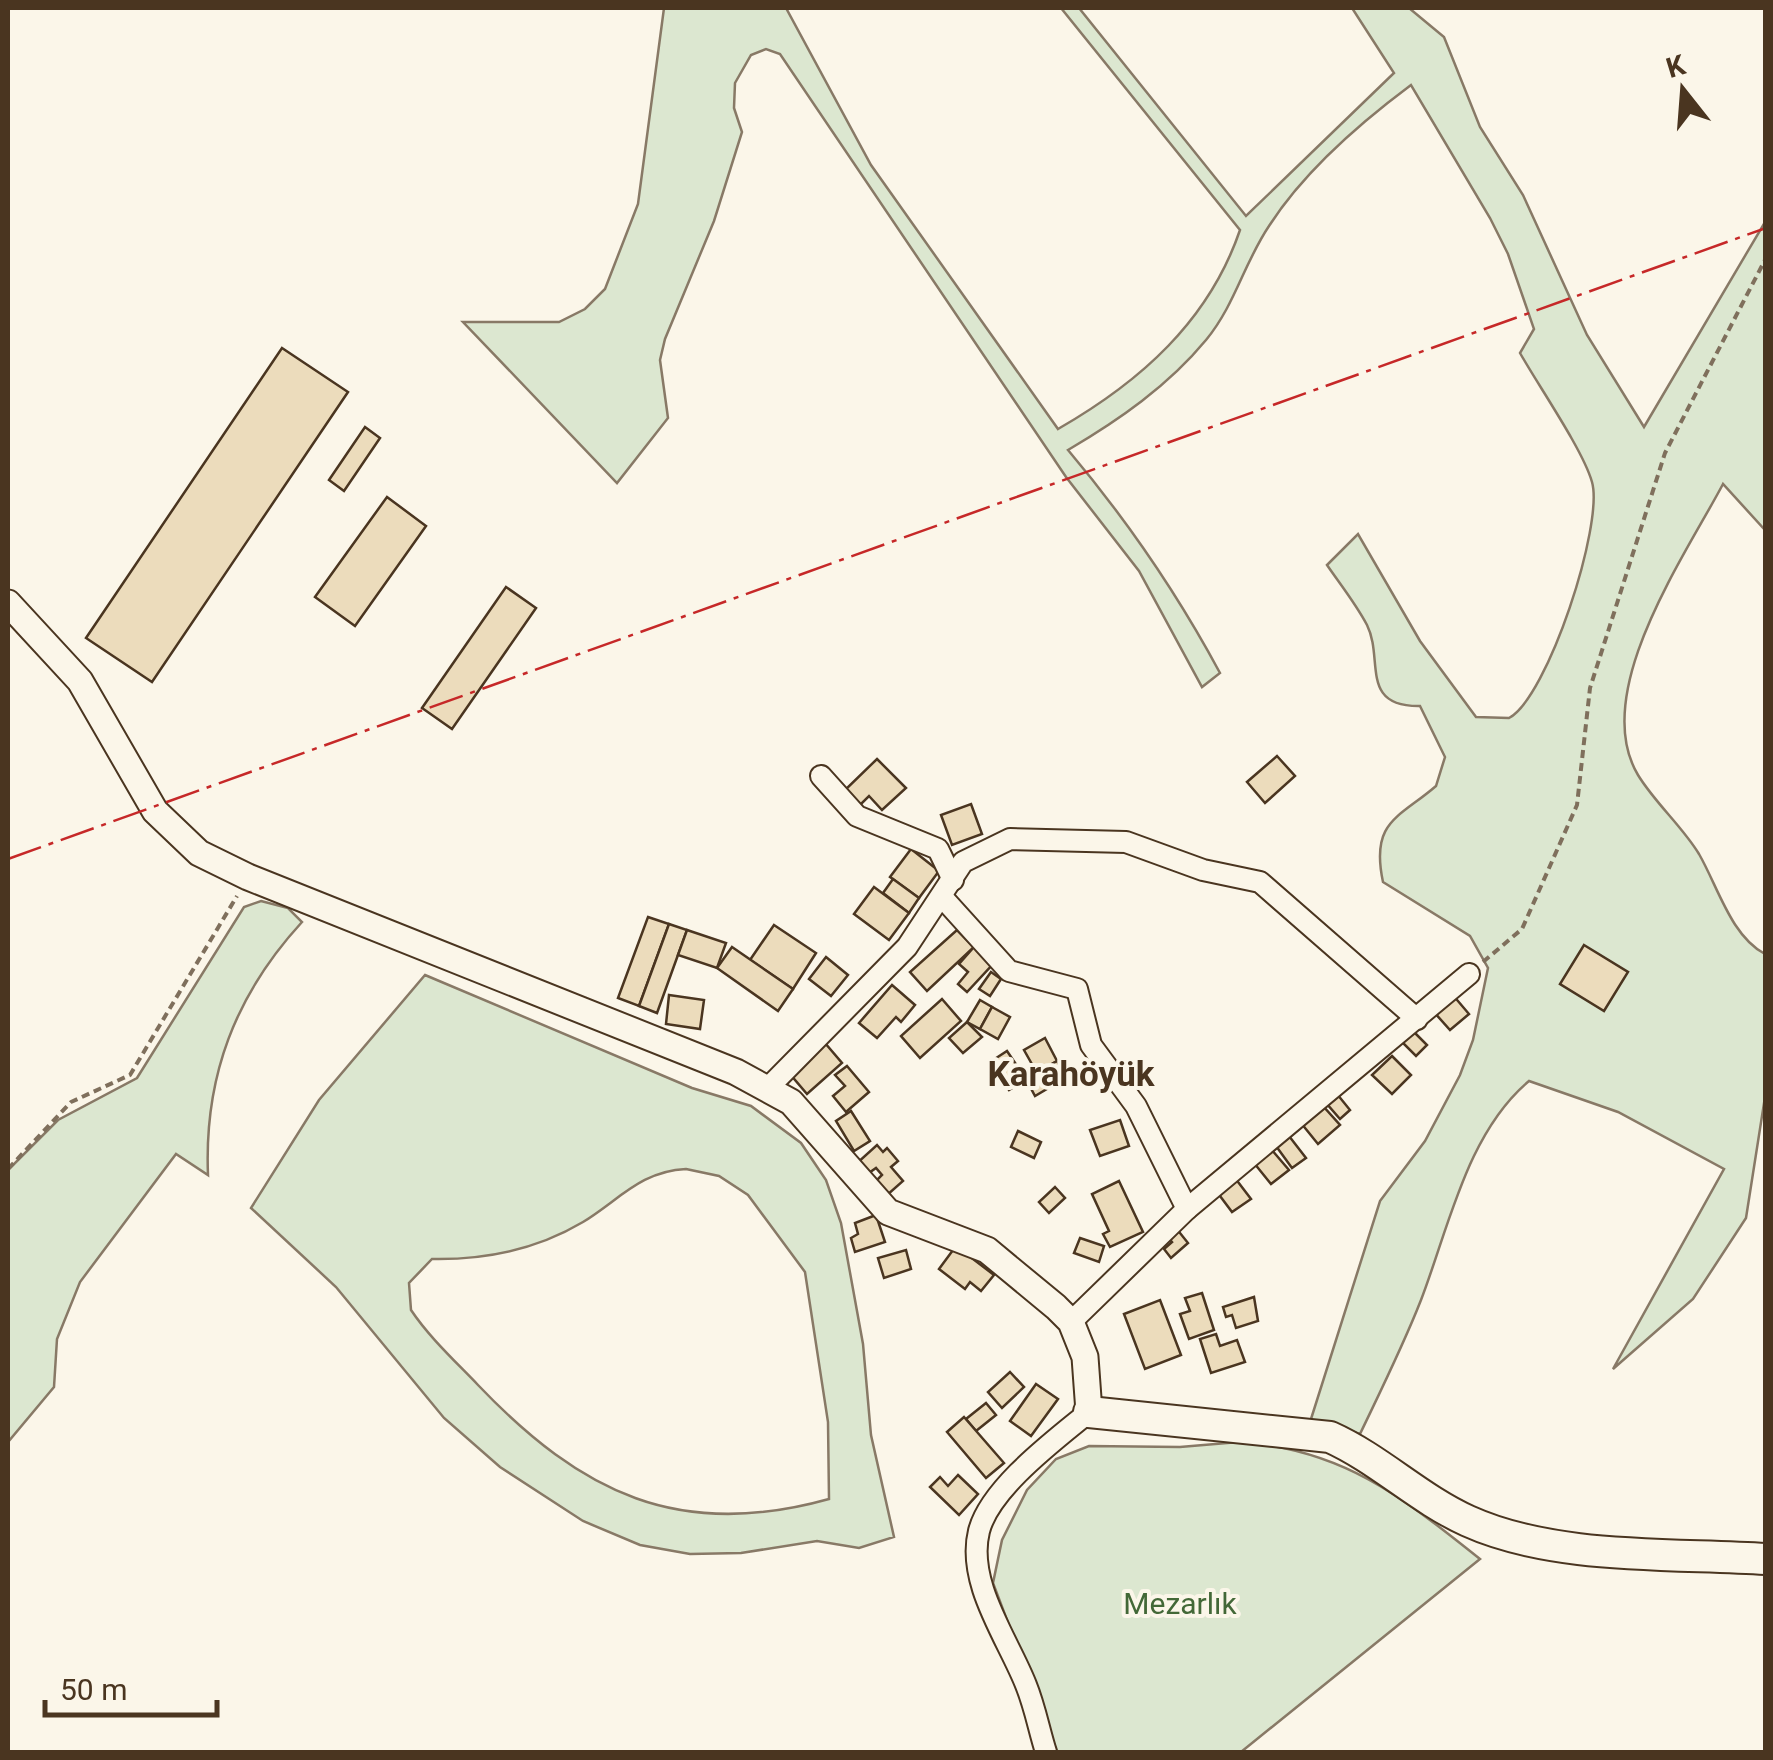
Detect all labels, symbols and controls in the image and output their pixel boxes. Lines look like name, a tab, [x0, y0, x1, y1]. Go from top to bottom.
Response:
north arrow	[1633, 40, 1733, 140]
text: K	[1662, 48, 1689, 85]
district label: Karahöyük	[988, 1054, 1156, 1095]
park label: Mezarlık	[1123, 1586, 1237, 1621]
scale bar	[45, 1655, 218, 1717]
text: 50 m	[60, 1672, 127, 1707]

